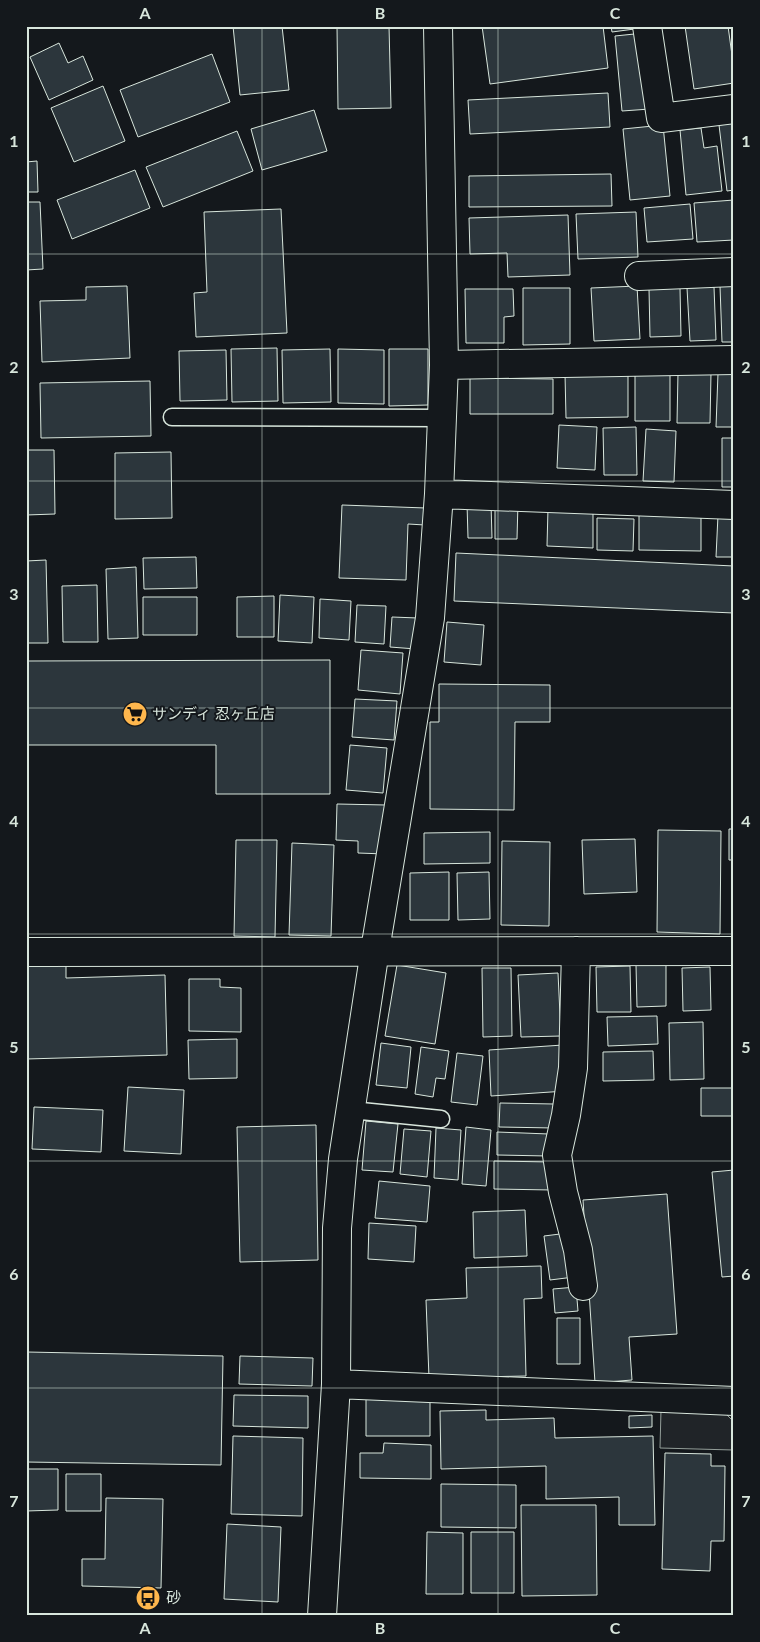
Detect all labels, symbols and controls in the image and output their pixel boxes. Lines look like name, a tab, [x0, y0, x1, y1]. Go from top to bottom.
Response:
text: A	[138, 3, 151, 22]
text: B	[375, 3, 385, 22]
text: C	[610, 3, 621, 22]
text: 1	[9, 131, 19, 150]
text: 1	[741, 131, 751, 150]
text: 2	[9, 357, 19, 376]
text: 2	[741, 357, 751, 376]
text: 3	[9, 584, 19, 603]
text: 3	[741, 584, 751, 603]
supermarket icon: サンディ 忍ヶ丘店	[122, 701, 148, 727]
place label: サンディ 忍ヶ丘店	[152, 704, 275, 722]
text: 4	[9, 811, 19, 830]
text: 4	[741, 811, 751, 830]
text: 5	[9, 1037, 19, 1056]
text: 5	[741, 1037, 751, 1056]
text: 6	[9, 1264, 19, 1283]
text: 6	[741, 1264, 751, 1283]
text: 7	[9, 1491, 19, 1510]
text: 7	[741, 1491, 751, 1510]
bus stop icon: 砂	[135, 1585, 161, 1611]
place label: 砂	[166, 1588, 181, 1606]
text: A	[138, 1618, 151, 1637]
text: B	[375, 1618, 385, 1637]
text: C	[610, 1618, 621, 1637]

